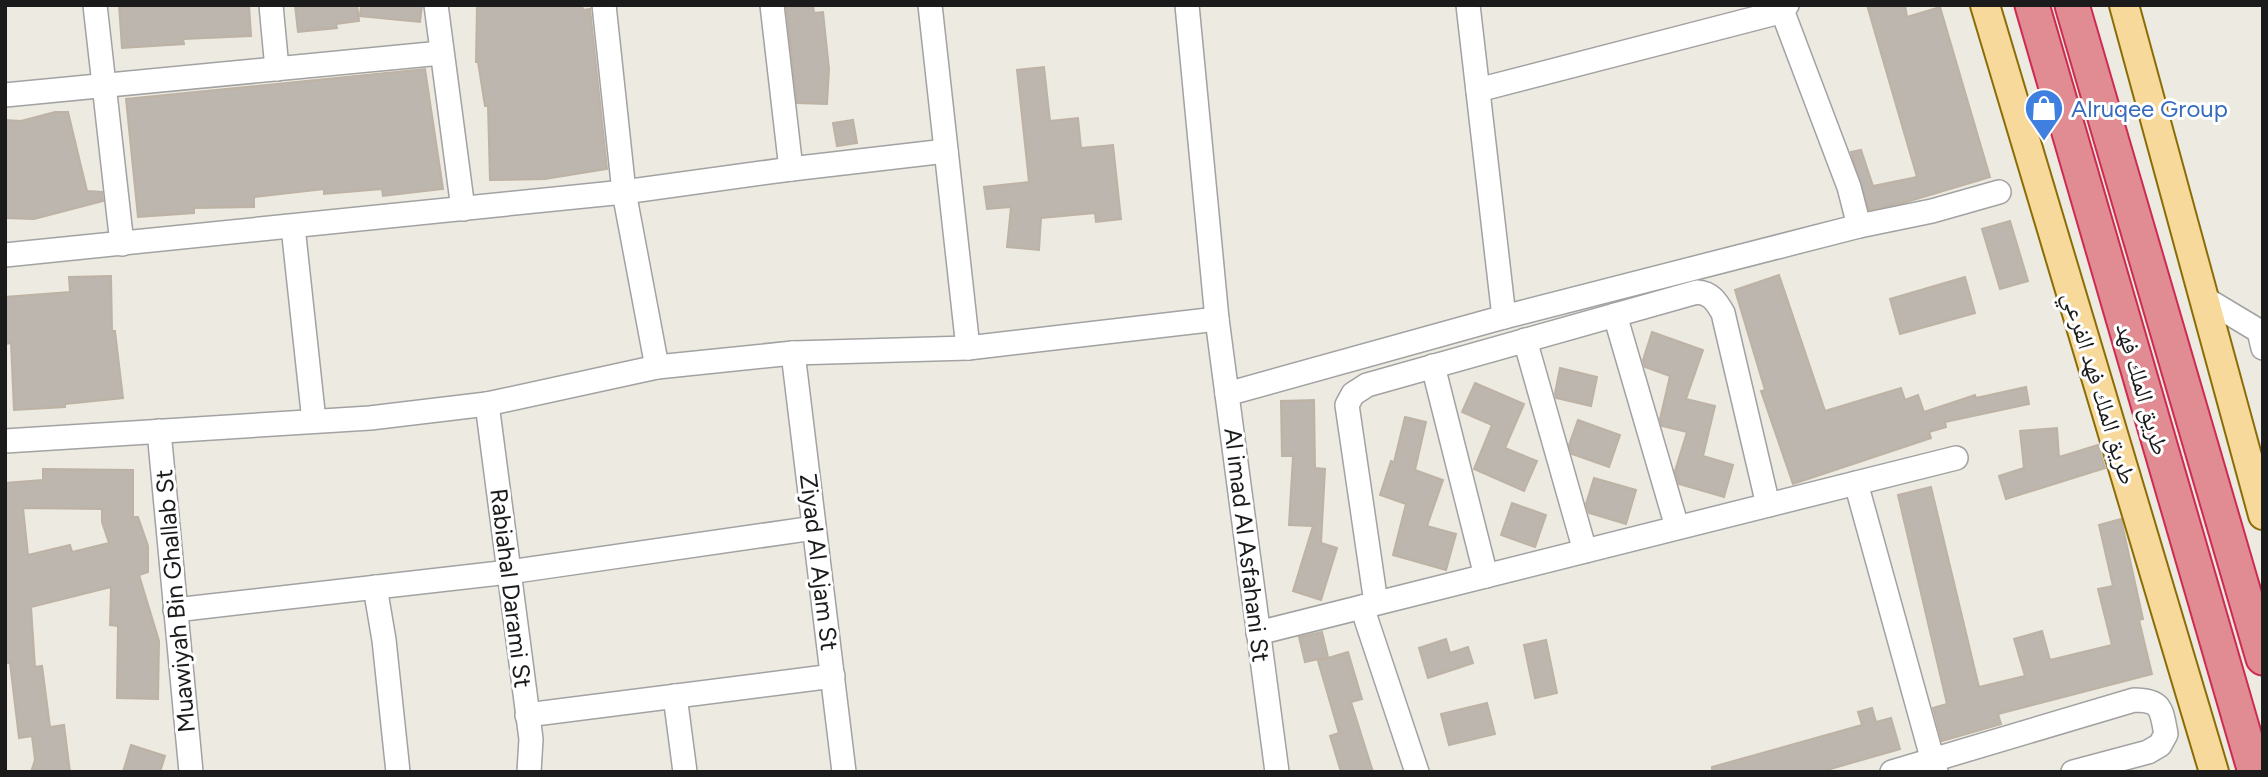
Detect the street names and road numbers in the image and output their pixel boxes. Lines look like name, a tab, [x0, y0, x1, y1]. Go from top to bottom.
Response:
street label: طريق الملك فهد الفرعي	[2057, 288, 2143, 488]
street label: طريق الملك فهد	[2110, 320, 2176, 458]
street label: Al imad Al Asfahani St	[1218, 426, 1276, 664]
street label: Muawiyah Bin Ghallab St	[149, 468, 201, 734]
street label: Ziyad Al Ajam St	[794, 472, 844, 652]
street label: Rabiahal Darami St	[484, 487, 538, 689]

